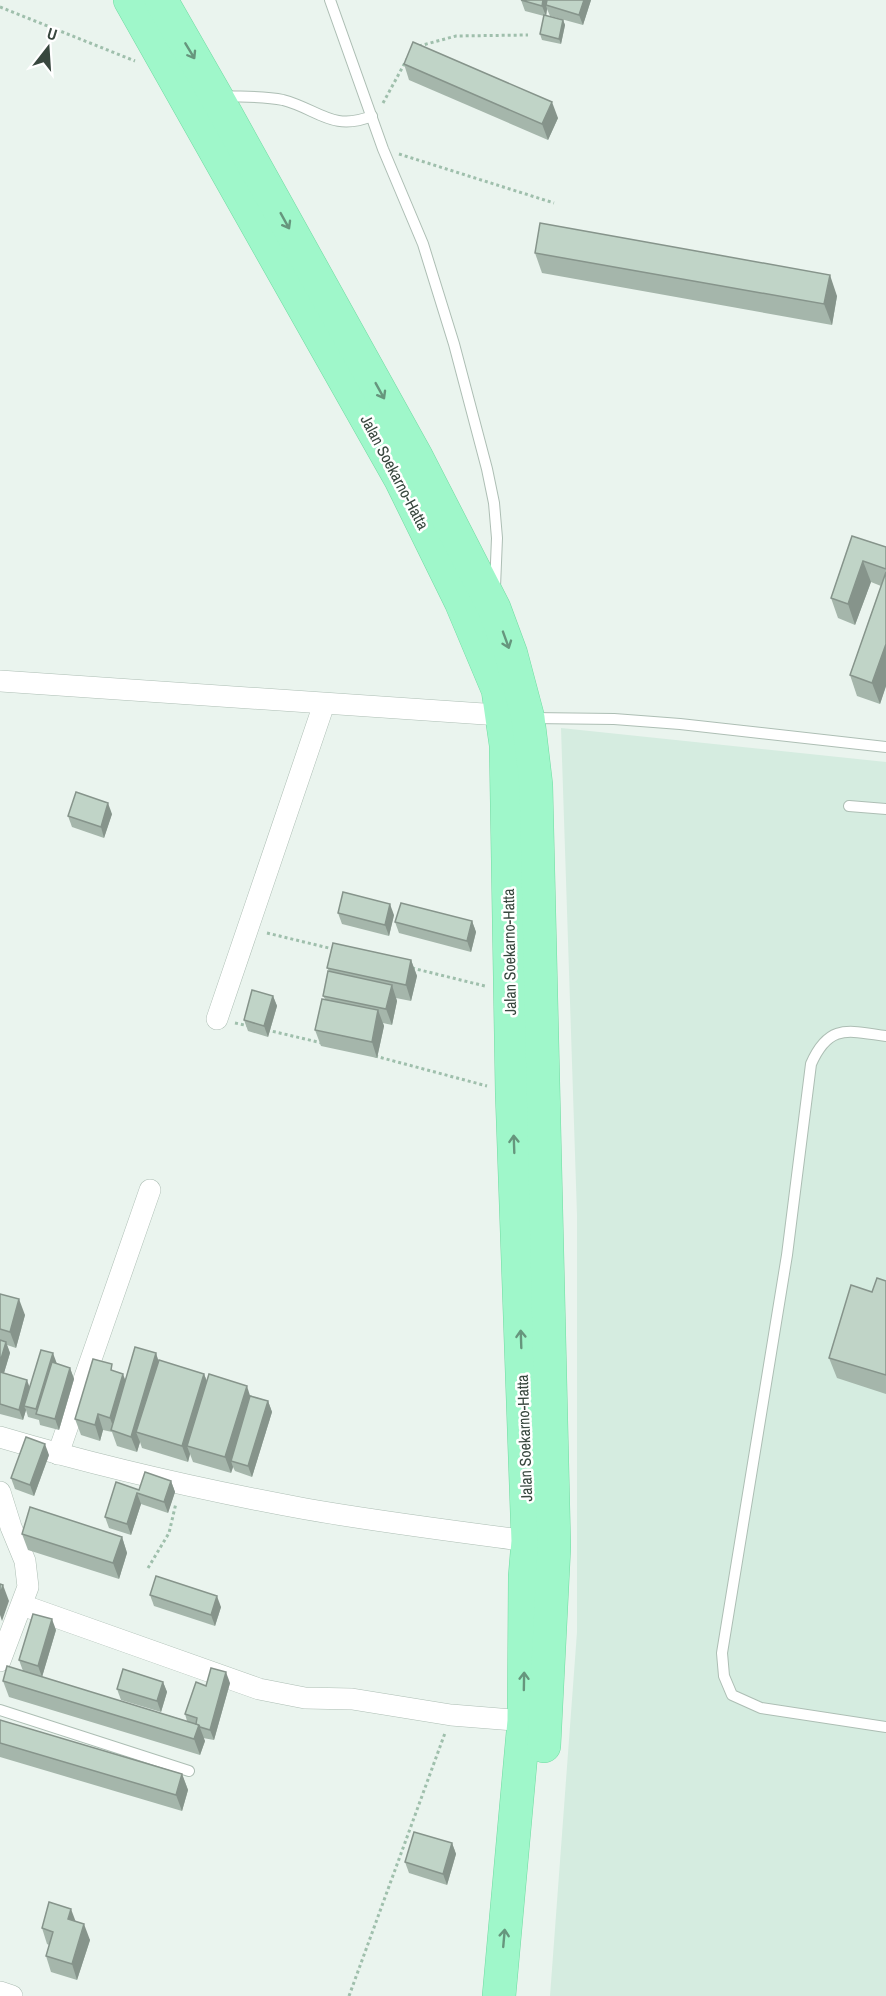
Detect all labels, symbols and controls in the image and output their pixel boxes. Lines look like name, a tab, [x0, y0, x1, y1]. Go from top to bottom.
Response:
north arrow	[18, 18, 78, 78]
text: U	[45, 22, 60, 46]
one-way arrow	[185, 42, 197, 59]
one-way arrow	[280, 212, 292, 229]
one-way arrow	[374, 382, 386, 399]
street label: Jalan Soekarno-Hatta	[355, 411, 435, 534]
one-way arrow	[501, 630, 512, 649]
street label: Jalan Soekarno-Hatta	[497, 888, 521, 1016]
one-way arrow	[509, 1134, 520, 1154]
one-way arrow	[516, 1329, 527, 1349]
street label: Jalan Soekarno-Hatta	[511, 1374, 537, 1502]
one-way arrow	[518, 1671, 530, 1691]
one-way arrow	[499, 1928, 510, 1948]

